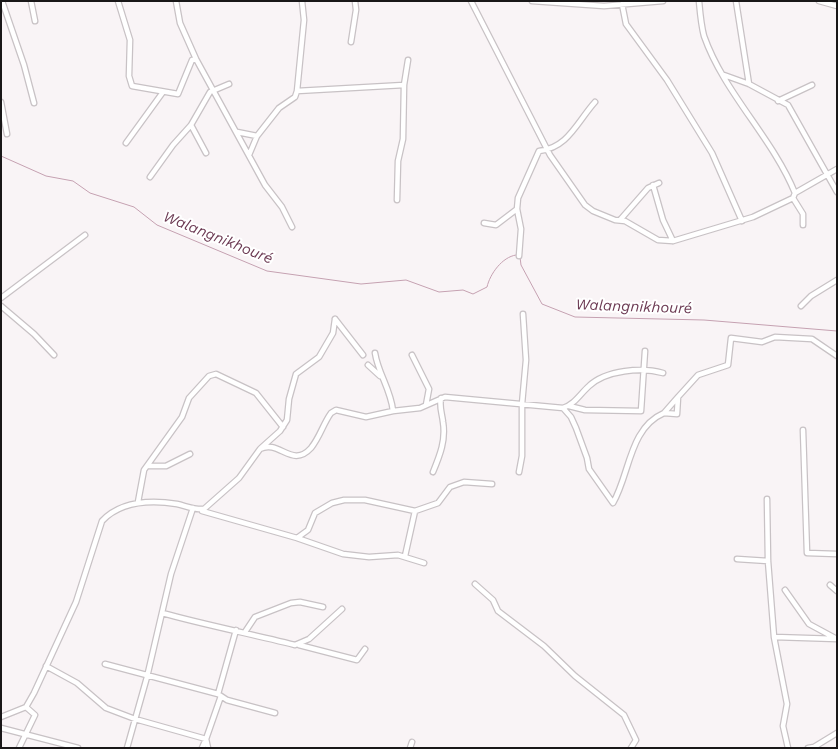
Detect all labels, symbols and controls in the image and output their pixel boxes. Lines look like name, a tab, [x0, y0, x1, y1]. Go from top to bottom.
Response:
water label: Walangnikhouré	[161, 208, 275, 268]
water label: Walangnikhouré	[575, 296, 693, 318]

